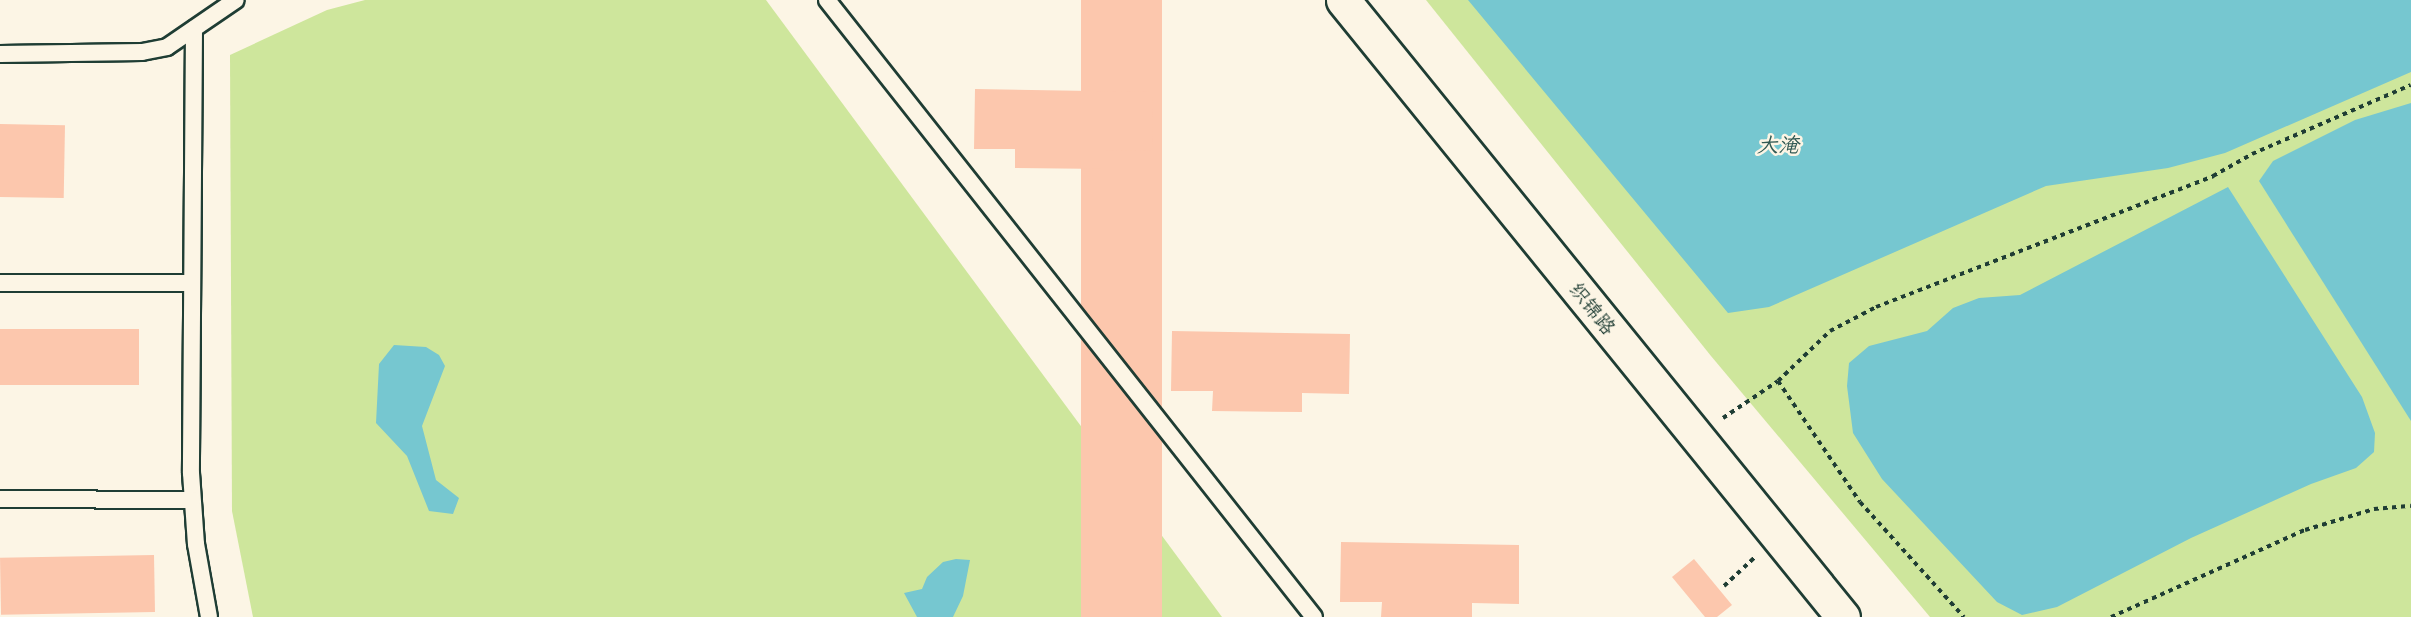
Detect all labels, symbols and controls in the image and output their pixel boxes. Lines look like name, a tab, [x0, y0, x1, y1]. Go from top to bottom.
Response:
water label: 大淹	[1757, 132, 1799, 158]
street label: 织锦路	[1565, 277, 1621, 339]

